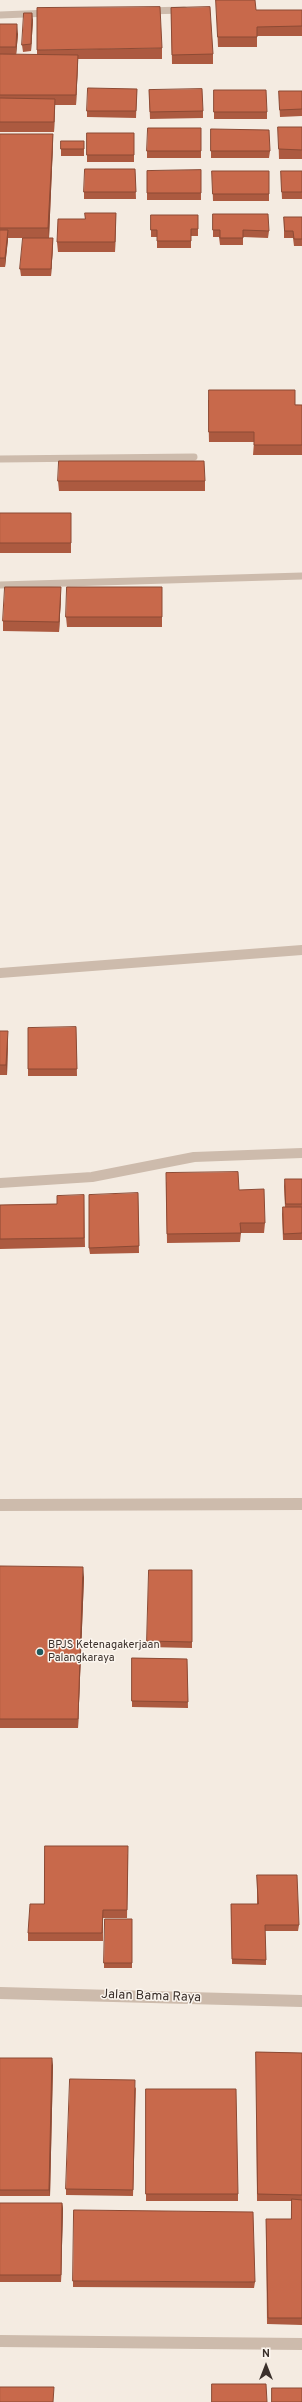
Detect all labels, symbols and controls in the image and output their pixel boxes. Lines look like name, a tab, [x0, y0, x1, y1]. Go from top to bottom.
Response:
place label: BPJS Ketenagakerjaan Palangkaraya	[48, 1639, 160, 1665]
marker: BPJS Ketenagakerjaan Palangkaraya	[35, 1647, 45, 1657]
street label: Jalan Bama Raya	[101, 1987, 201, 2007]
north arrow	[246, 2346, 286, 2386]
text: N	[262, 2347, 270, 2361]

